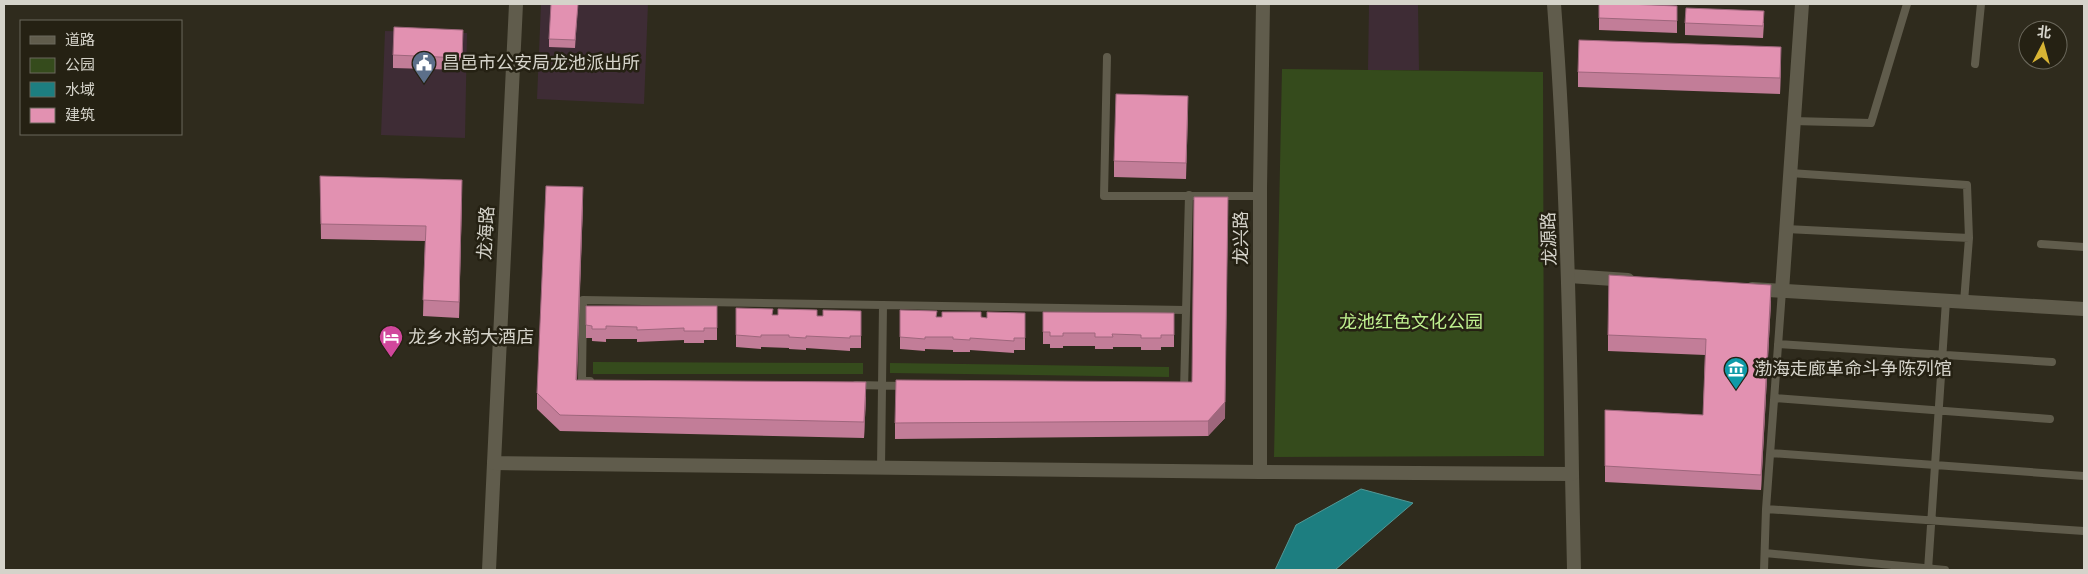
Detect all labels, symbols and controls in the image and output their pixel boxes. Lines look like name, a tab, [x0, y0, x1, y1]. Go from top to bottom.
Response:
legend	[20, 20, 182, 135]
north arrow	[2018, 20, 2068, 70]
text: 北	[2036, 21, 2052, 43]
text: 道路	[65, 29, 95, 51]
public building icon: 昌邑市公安局龙池派出所	[411, 50, 437, 84]
place label: 昌邑市公安局龙池派出所	[442, 50, 640, 76]
text: 公园	[65, 54, 95, 76]
text: 水域	[65, 79, 95, 101]
text: 建筑	[65, 104, 95, 126]
street label: 龙海路	[472, 205, 500, 261]
street label: 龙兴路	[1228, 211, 1254, 265]
street label: 龙源路	[1535, 212, 1563, 266]
park label: 龙池红色文化公园	[1339, 309, 1483, 335]
hotel icon: 龙乡水韵大酒店	[378, 324, 404, 358]
place label: 龙乡水韵大酒店	[408, 324, 534, 350]
museum icon: 渤海走廊革命斗争陈列馆	[1723, 356, 1749, 390]
place label: 渤海走廊革命斗争陈列馆	[1754, 356, 1952, 382]

